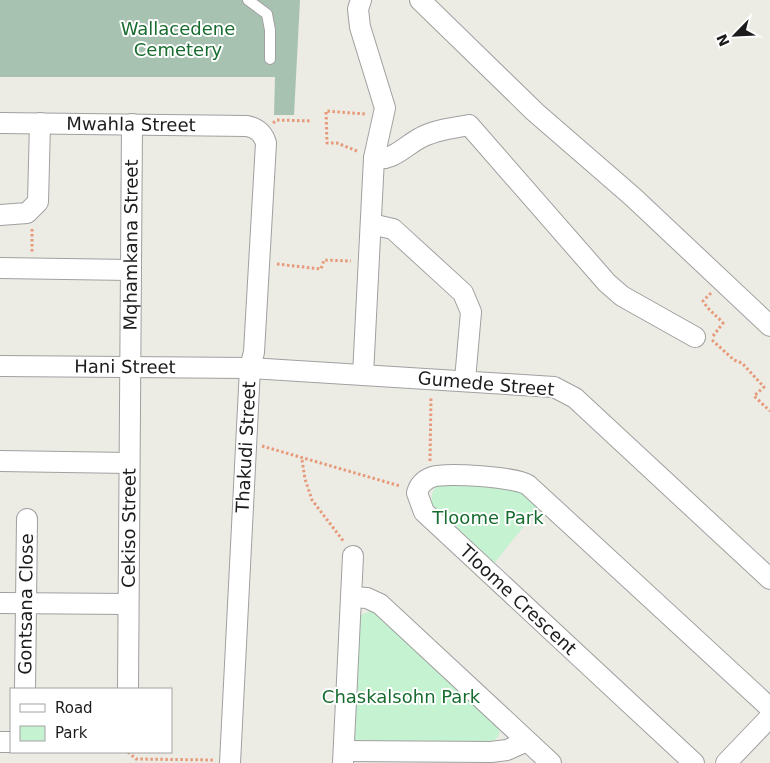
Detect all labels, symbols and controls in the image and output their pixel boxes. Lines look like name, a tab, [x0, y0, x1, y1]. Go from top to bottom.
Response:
north arrow	[710, 10, 760, 60]
park label: Wallacedene Cemetery	[121, 18, 235, 60]
text: N	[713, 32, 733, 49]
street label: Mwahla Street	[66, 113, 196, 135]
street label: Mqhamkana Street	[120, 159, 142, 331]
street label: Hani Street	[74, 356, 176, 377]
street label: Gumede Street	[417, 367, 555, 400]
street label: Thakudi Street	[232, 381, 259, 514]
street label: Cekiso Street	[118, 468, 140, 588]
park label: Tloome Park	[431, 507, 544, 528]
street label: Gontsana Close	[14, 533, 37, 675]
street label: Tloome Crescent	[455, 539, 581, 659]
park label: Chaskalsohn Park	[322, 686, 481, 707]
legend	[10, 688, 172, 753]
text: Road	[55, 699, 93, 717]
text: Park	[55, 724, 88, 742]

